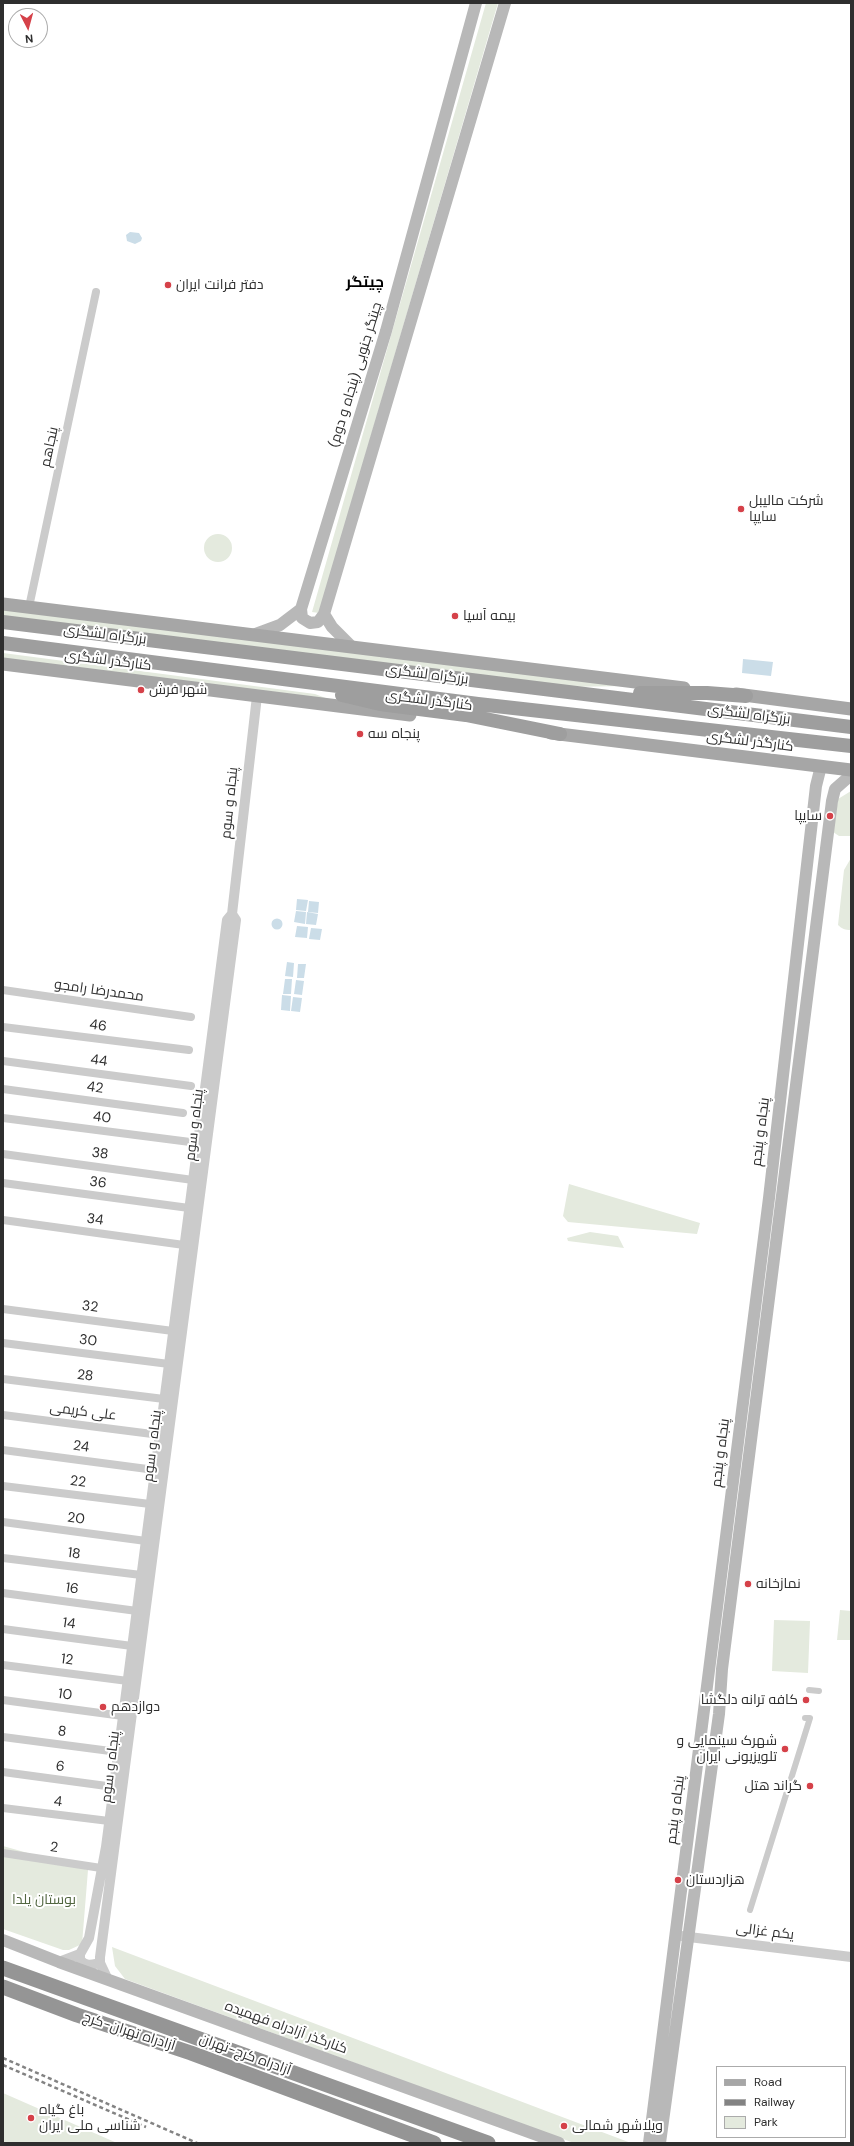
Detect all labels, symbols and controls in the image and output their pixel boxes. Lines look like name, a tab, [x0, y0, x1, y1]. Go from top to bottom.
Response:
north arrow	[8, 8, 48, 48]
text: N	[24, 32, 34, 46]
district label: چیتگر	[346, 274, 384, 292]
place label: دفتر فرانت ایران	[176, 277, 263, 293]
marker: دفتر فرانت ایران	[163, 280, 173, 290]
street label: چیتگر جنوبی (پنجاه و دوم)	[326, 300, 386, 450]
street label: پنجاهم	[38, 425, 62, 469]
place label: شرکت مالیبل سایپا	[749, 493, 823, 526]
marker: شرکت مالیبل سایپا	[736, 504, 746, 514]
place label: بیمه آسیا	[463, 608, 516, 624]
marker: بیمه آسیا	[450, 611, 460, 621]
street label: بزرگراه لشگری	[63, 622, 147, 648]
street label: کنارگذر لشگری	[64, 647, 152, 675]
street label: بزرگراه لشگری	[385, 662, 469, 688]
place label: شهر فرش	[149, 682, 207, 698]
marker: شهر فرش	[136, 685, 146, 695]
street label: کنارگذر لشگری	[385, 687, 473, 715]
street label: بزرگراه لشگری	[707, 702, 791, 728]
place label: پنجاه سه	[368, 726, 420, 742]
street label: کنارگذر لشگری	[706, 728, 794, 756]
marker: پنجاه سه	[355, 729, 365, 739]
street label: پنجاه و سوم	[218, 766, 242, 840]
place label: سایپا	[794, 808, 822, 824]
marker: سایپا	[825, 811, 835, 821]
street label: محمدرضا رامجو	[53, 976, 145, 1006]
street label: 46	[88, 1017, 108, 1035]
street label: 44	[90, 1052, 108, 1070]
street label: 42	[86, 1079, 104, 1097]
street label: پنجاه و سوم	[182, 1088, 208, 1162]
street label: پنجاه و پنجم	[748, 1097, 774, 1167]
street label: 40	[92, 1109, 112, 1127]
street label: 38	[91, 1145, 109, 1163]
street label: 36	[88, 1173, 108, 1193]
street label: 34	[86, 1211, 104, 1229]
street label: 32	[81, 1298, 99, 1316]
street label: 30	[78, 1332, 98, 1350]
street label: 28	[76, 1367, 94, 1385]
street label: علی کریمی	[49, 1400, 117, 1424]
street label: پنجاه و سوم	[140, 1409, 166, 1483]
street label: پنجاه و پنجم	[708, 1418, 734, 1488]
street label: 24	[72, 1438, 90, 1456]
street label: 22	[69, 1473, 87, 1491]
street label: 20	[66, 1510, 86, 1528]
street label: 18	[67, 1545, 81, 1563]
place label: نمازخانه	[756, 1576, 801, 1592]
marker: نمازخانه	[743, 1579, 753, 1589]
street label: 16	[64, 1580, 80, 1598]
street label: 14	[61, 1615, 77, 1633]
street label: 12	[60, 1651, 74, 1669]
street label: 10	[57, 1686, 73, 1704]
place label: کافه ترانه دلگشا	[701, 1692, 798, 1708]
marker: کافه ترانه دلگشا	[801, 1695, 811, 1705]
place label: دوازدهم	[111, 1699, 160, 1715]
marker: دوازدهم	[98, 1702, 108, 1712]
street label: 8	[57, 1723, 67, 1741]
street label: پنجاه و سوم	[98, 1730, 124, 1804]
place label: شهرک سینمایی و تلویزیونی ایران	[676, 1733, 777, 1766]
marker: شهرک سینمایی و تلویزیونی ایران	[780, 1744, 790, 1754]
street label: 6	[54, 1758, 66, 1776]
street label: پنجاه و پنجم	[663, 1775, 689, 1845]
place label: گراند هتل	[745, 1778, 802, 1794]
marker: گراند هتل	[805, 1781, 815, 1791]
street label: 4	[53, 1793, 63, 1811]
street label: 2	[49, 1839, 59, 1857]
place label: هزاردستان	[686, 1872, 745, 1888]
marker: هزاردستان	[673, 1875, 683, 1885]
park label: بوستان یلدا	[12, 1892, 76, 1908]
street label: یکم غزالی	[735, 1920, 795, 1944]
street label: کنارگذر آزادراه فهمیده	[222, 1998, 350, 2058]
street label: آزادراه تهران-کرج	[81, 2009, 177, 2055]
street label: آزادراه کرج-تهران	[197, 2031, 293, 2079]
legend	[716, 2066, 846, 2138]
text: Road	[754, 2074, 782, 2090]
text: Railway	[754, 2094, 795, 2110]
place label: باغ گیاه‌ شناسی ملی ایران	[39, 2102, 141, 2134]
marker: باغ گیاه‌ شناسی ملی ایران	[26, 2113, 36, 2123]
text: Park	[754, 2114, 778, 2130]
place label: ویلاشهر شمالی	[572, 2118, 663, 2134]
marker: ویلاشهر شمالی	[559, 2121, 569, 2131]

